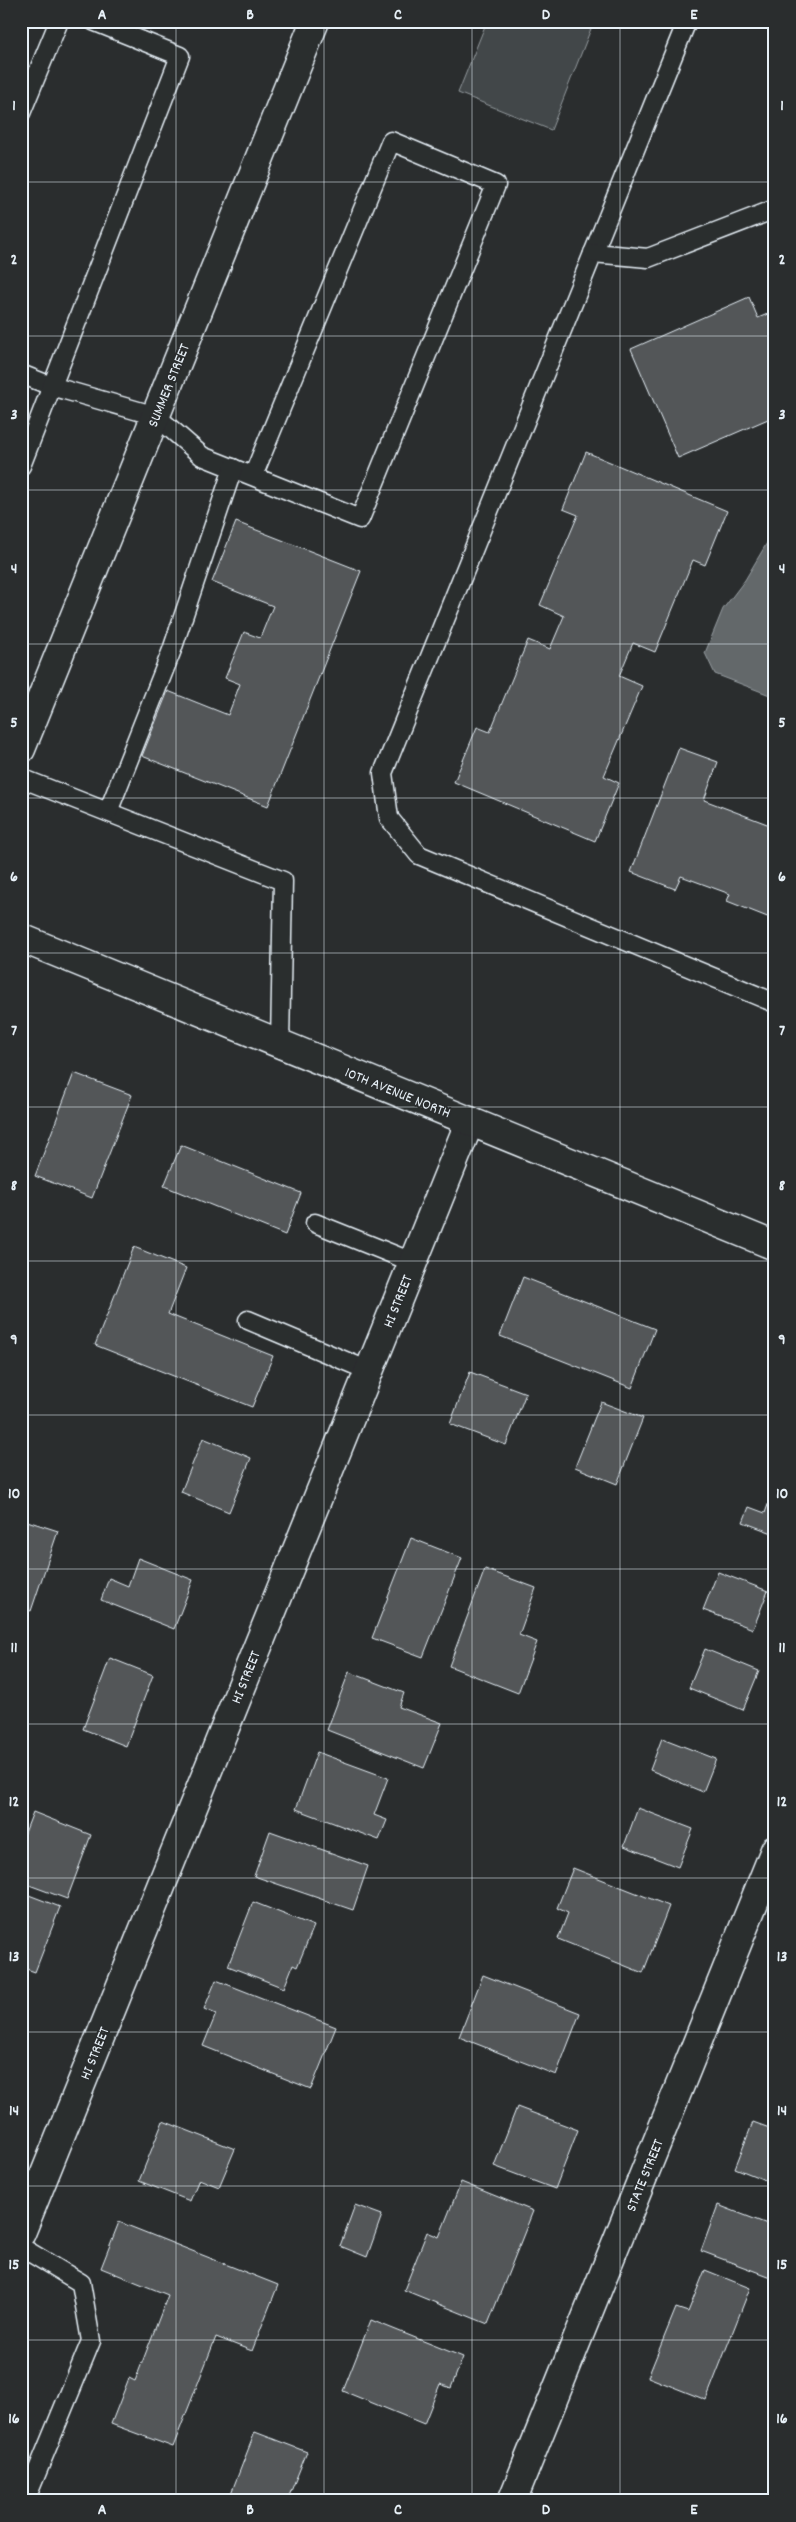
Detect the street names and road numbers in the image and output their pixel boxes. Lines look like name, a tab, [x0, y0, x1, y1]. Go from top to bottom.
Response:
street label: SUMMER STREET	[143, 341, 197, 431]
street label: 10TH AVENUE NORTH	[341, 1063, 454, 1125]
street label: HI STREET	[378, 1272, 419, 1332]
street label: HI STREET	[226, 1648, 267, 1708]
street label: HI STREET	[75, 2024, 116, 2084]
street label: STATE STREET	[621, 2136, 670, 2215]

